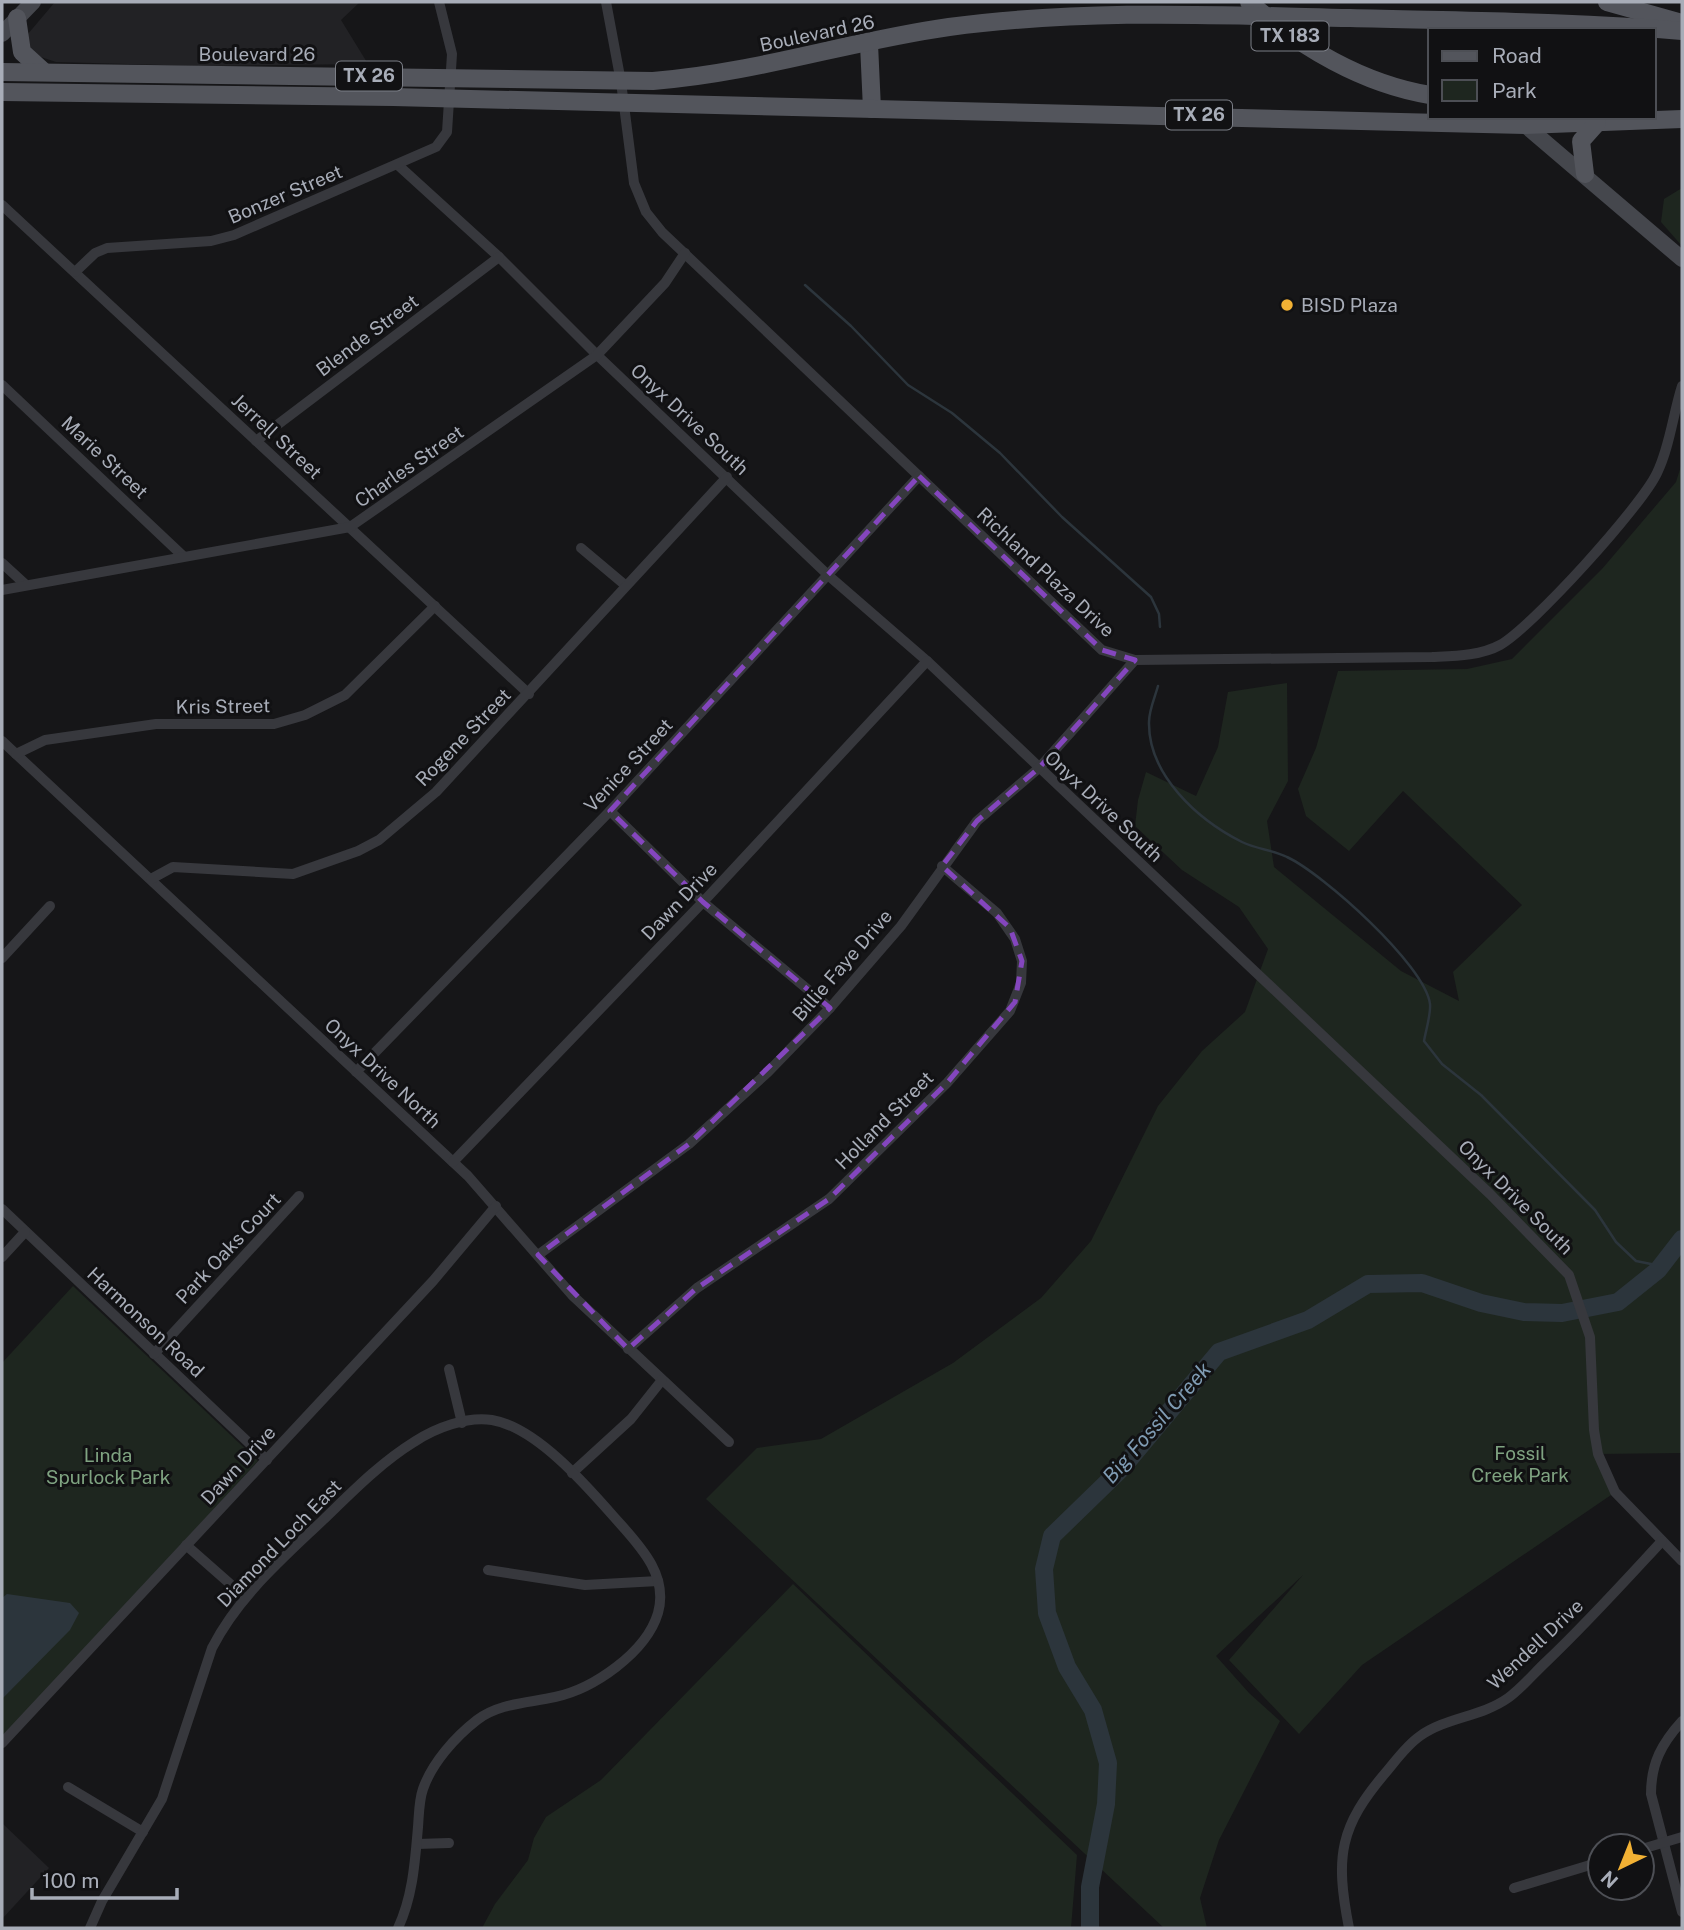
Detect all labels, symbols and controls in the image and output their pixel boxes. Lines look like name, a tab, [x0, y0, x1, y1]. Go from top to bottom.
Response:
street label: Boulevard 26	[758, 10, 876, 56]
road number: TX 183	[1252, 22, 1328, 51]
legend	[1428, 28, 1656, 119]
street label: Boulevard 26	[199, 43, 315, 65]
text: Road	[1492, 43, 1542, 68]
road number: TX 26	[336, 62, 402, 90]
text: Park	[1492, 78, 1537, 103]
road number: TX 26	[1166, 100, 1232, 130]
street label: Bonzer Street	[225, 160, 345, 228]
street label: Blende Street	[312, 290, 422, 380]
place label: BISD Plaza	[1301, 294, 1398, 316]
marker: BISD Plaza	[1279, 297, 1295, 313]
street label: Onyx Drive South	[627, 359, 753, 479]
street label: Jerrell Street	[227, 389, 327, 483]
street label: Marie Street	[57, 411, 153, 503]
street label: Charles Street	[350, 420, 468, 512]
street label: Richland Plaza Drive	[973, 503, 1119, 641]
street label: Rogene Street	[411, 684, 515, 790]
street label: Kris Street	[175, 694, 271, 718]
street label: Venice Street	[579, 714, 677, 816]
street label: Onyx Drive South	[1041, 746, 1167, 866]
street label: Dawn Drive	[637, 858, 721, 944]
street label: Billie Faye Drive	[788, 905, 896, 1025]
street label: Onyx Drive North	[321, 1014, 445, 1132]
street label: Holland Street	[831, 1067, 937, 1173]
street label: Onyx Drive South	[1454, 1135, 1578, 1259]
street label: Park Oaks Court	[171, 1188, 285, 1308]
street label: Harmonson Road	[83, 1262, 209, 1382]
water label: Big Fossil Creek	[1097, 1357, 1216, 1488]
street label: Dawn Drive	[196, 1421, 280, 1509]
park label: Fossil Creek Park	[1471, 1442, 1569, 1486]
park label: Linda Spurlock Park	[46, 1444, 171, 1488]
street label: Diamond Loch East	[213, 1475, 345, 1611]
street label: Wendell Drive	[1483, 1594, 1587, 1694]
north arrow	[1586, 1832, 1656, 1902]
scale bar	[32, 1856, 177, 1900]
text: N	[1596, 1866, 1622, 1893]
text: 100 m	[42, 1868, 99, 1893]

